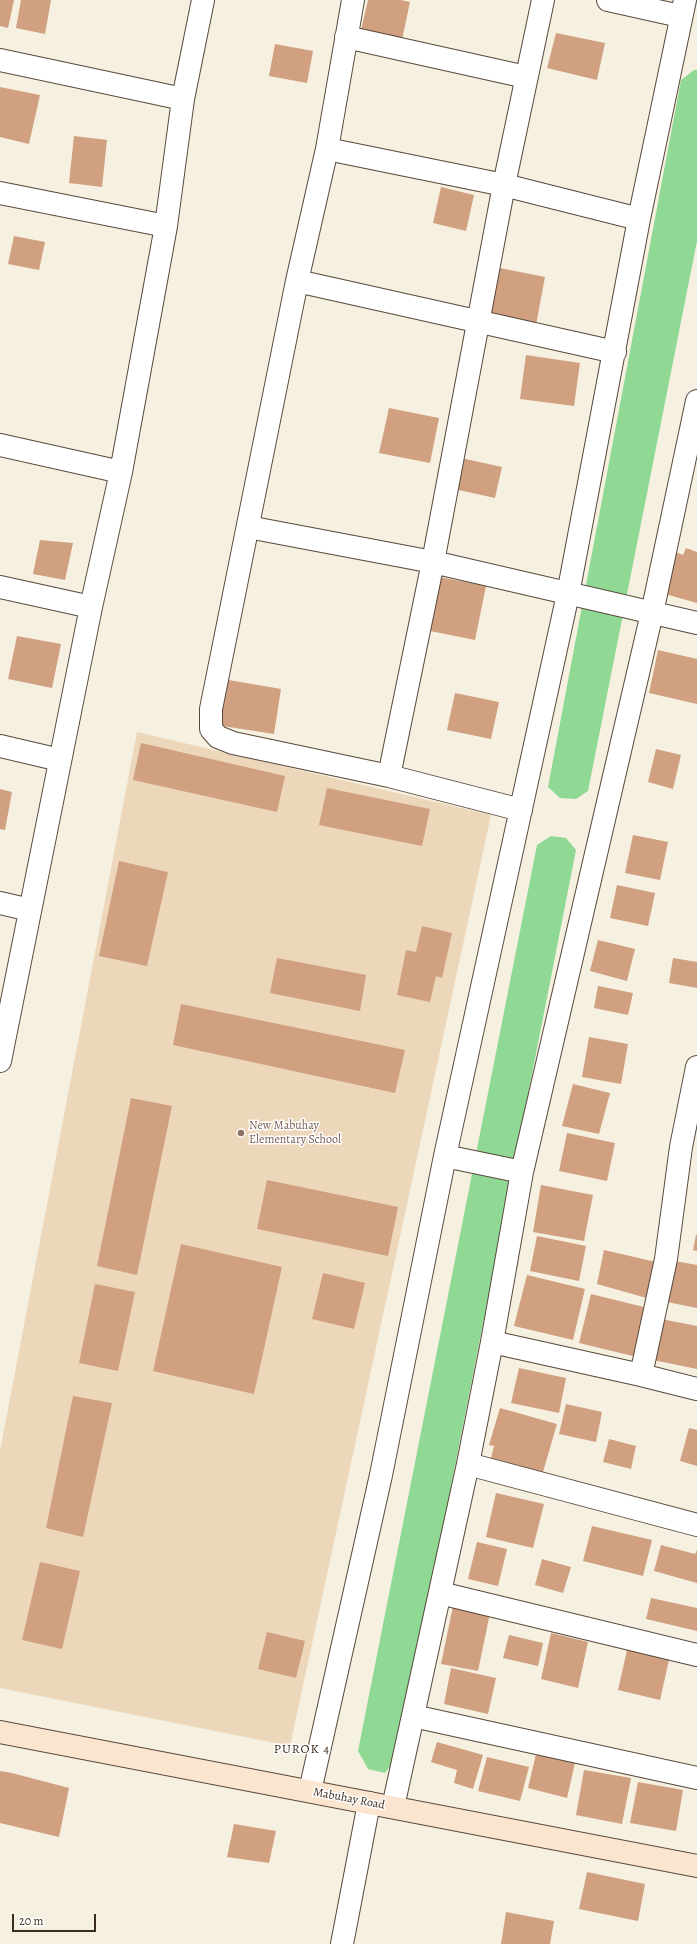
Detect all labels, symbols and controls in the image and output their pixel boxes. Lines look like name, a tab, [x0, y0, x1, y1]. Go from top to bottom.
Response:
place label: New Mabuhay Elementary School	[249, 1119, 341, 1147]
marker: New Mabuhay Elementary School	[236, 1128, 246, 1138]
district label: PUROK 4	[274, 1742, 330, 1758]
street label: Mabuhay Road	[312, 1785, 386, 1813]
scale bar	[14, 1906, 98, 1932]
text: 20 m	[19, 1913, 43, 1929]

